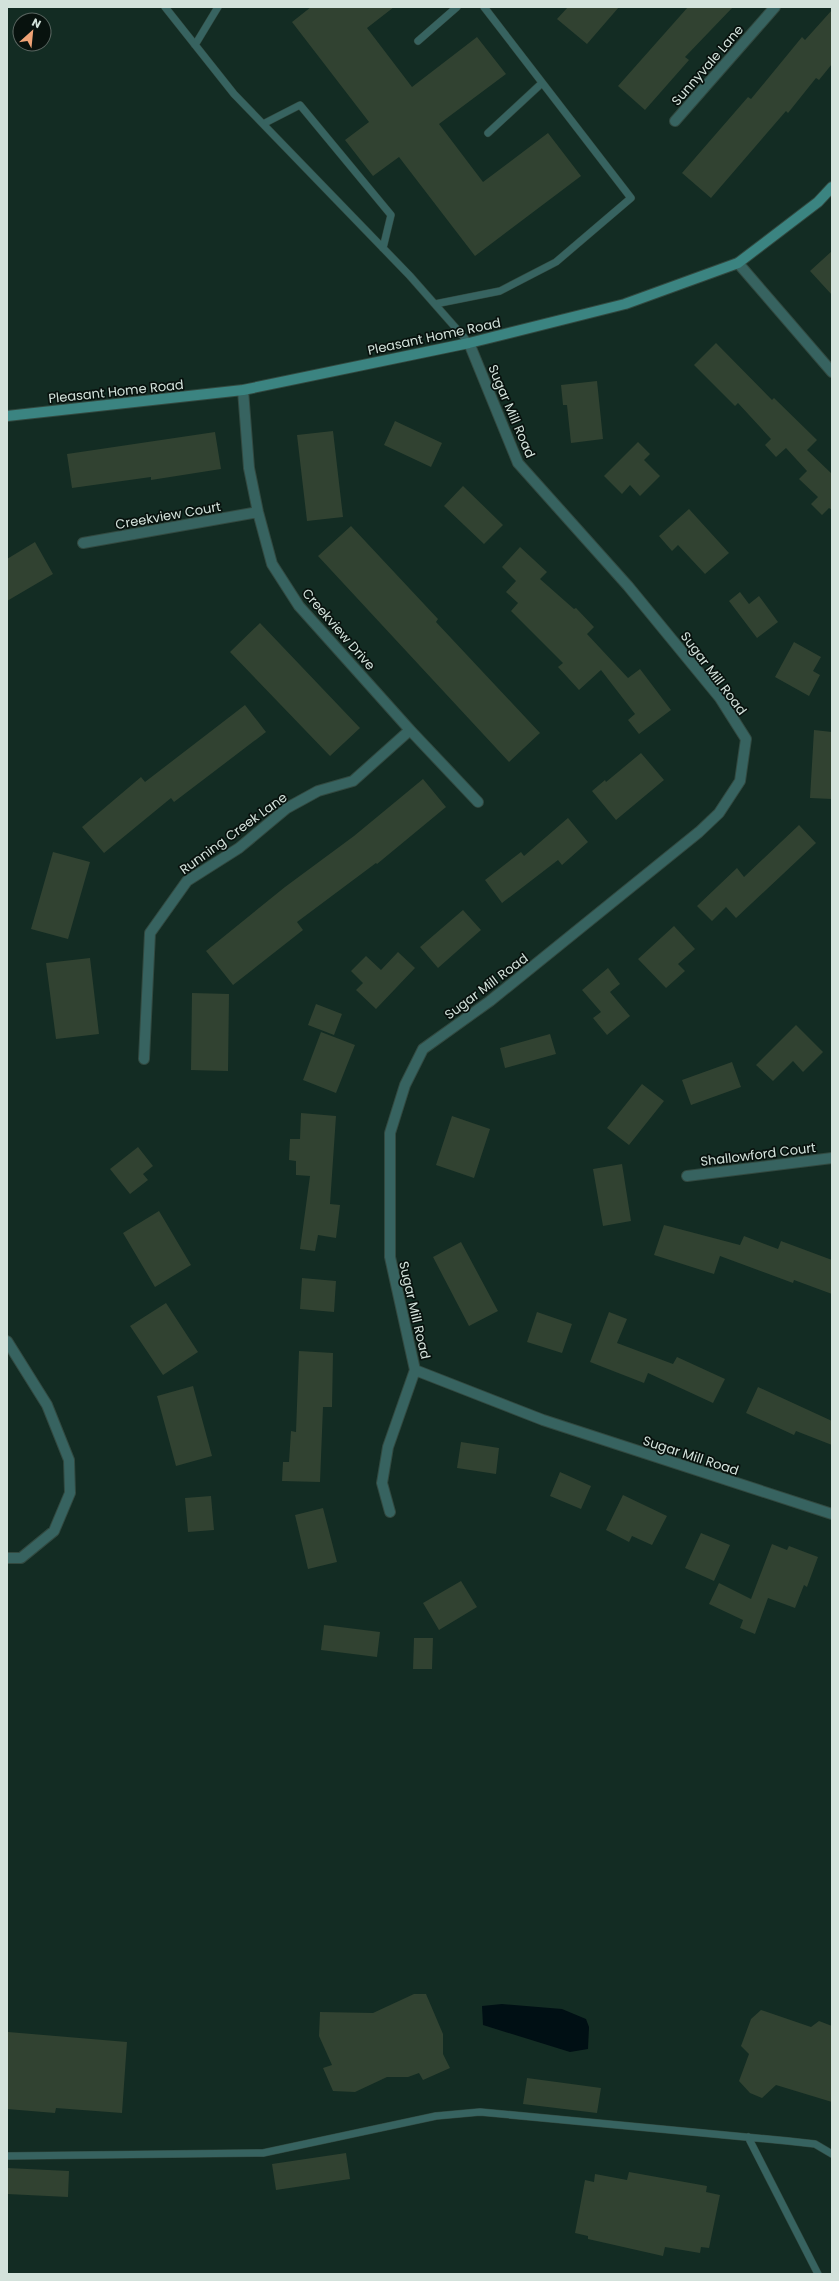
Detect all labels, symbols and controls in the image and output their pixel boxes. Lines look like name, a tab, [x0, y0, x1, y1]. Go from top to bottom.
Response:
north arrow	[12, 12, 52, 52]
text: N	[29, 14, 44, 32]
street label: Sunnyvale Lane	[667, 21, 748, 110]
street label: Pleasant Home Road	[366, 313, 502, 360]
street label: Sugar Mill Road	[483, 362, 540, 461]
street label: Pleasant Home Road	[48, 375, 185, 408]
street label: Creekview Court	[114, 497, 223, 534]
street label: Creekview Drive	[298, 584, 380, 674]
street label: Sugar Mill Road	[676, 628, 751, 719]
street label: Running Creek Lane	[176, 788, 291, 879]
street label: Sugar Mill Road	[441, 949, 532, 1024]
street label: Shallowford Court	[699, 1138, 817, 1171]
street label: Sugar Mill Road	[394, 1259, 435, 1361]
street label: Sugar Mill Road	[640, 1431, 741, 1480]

